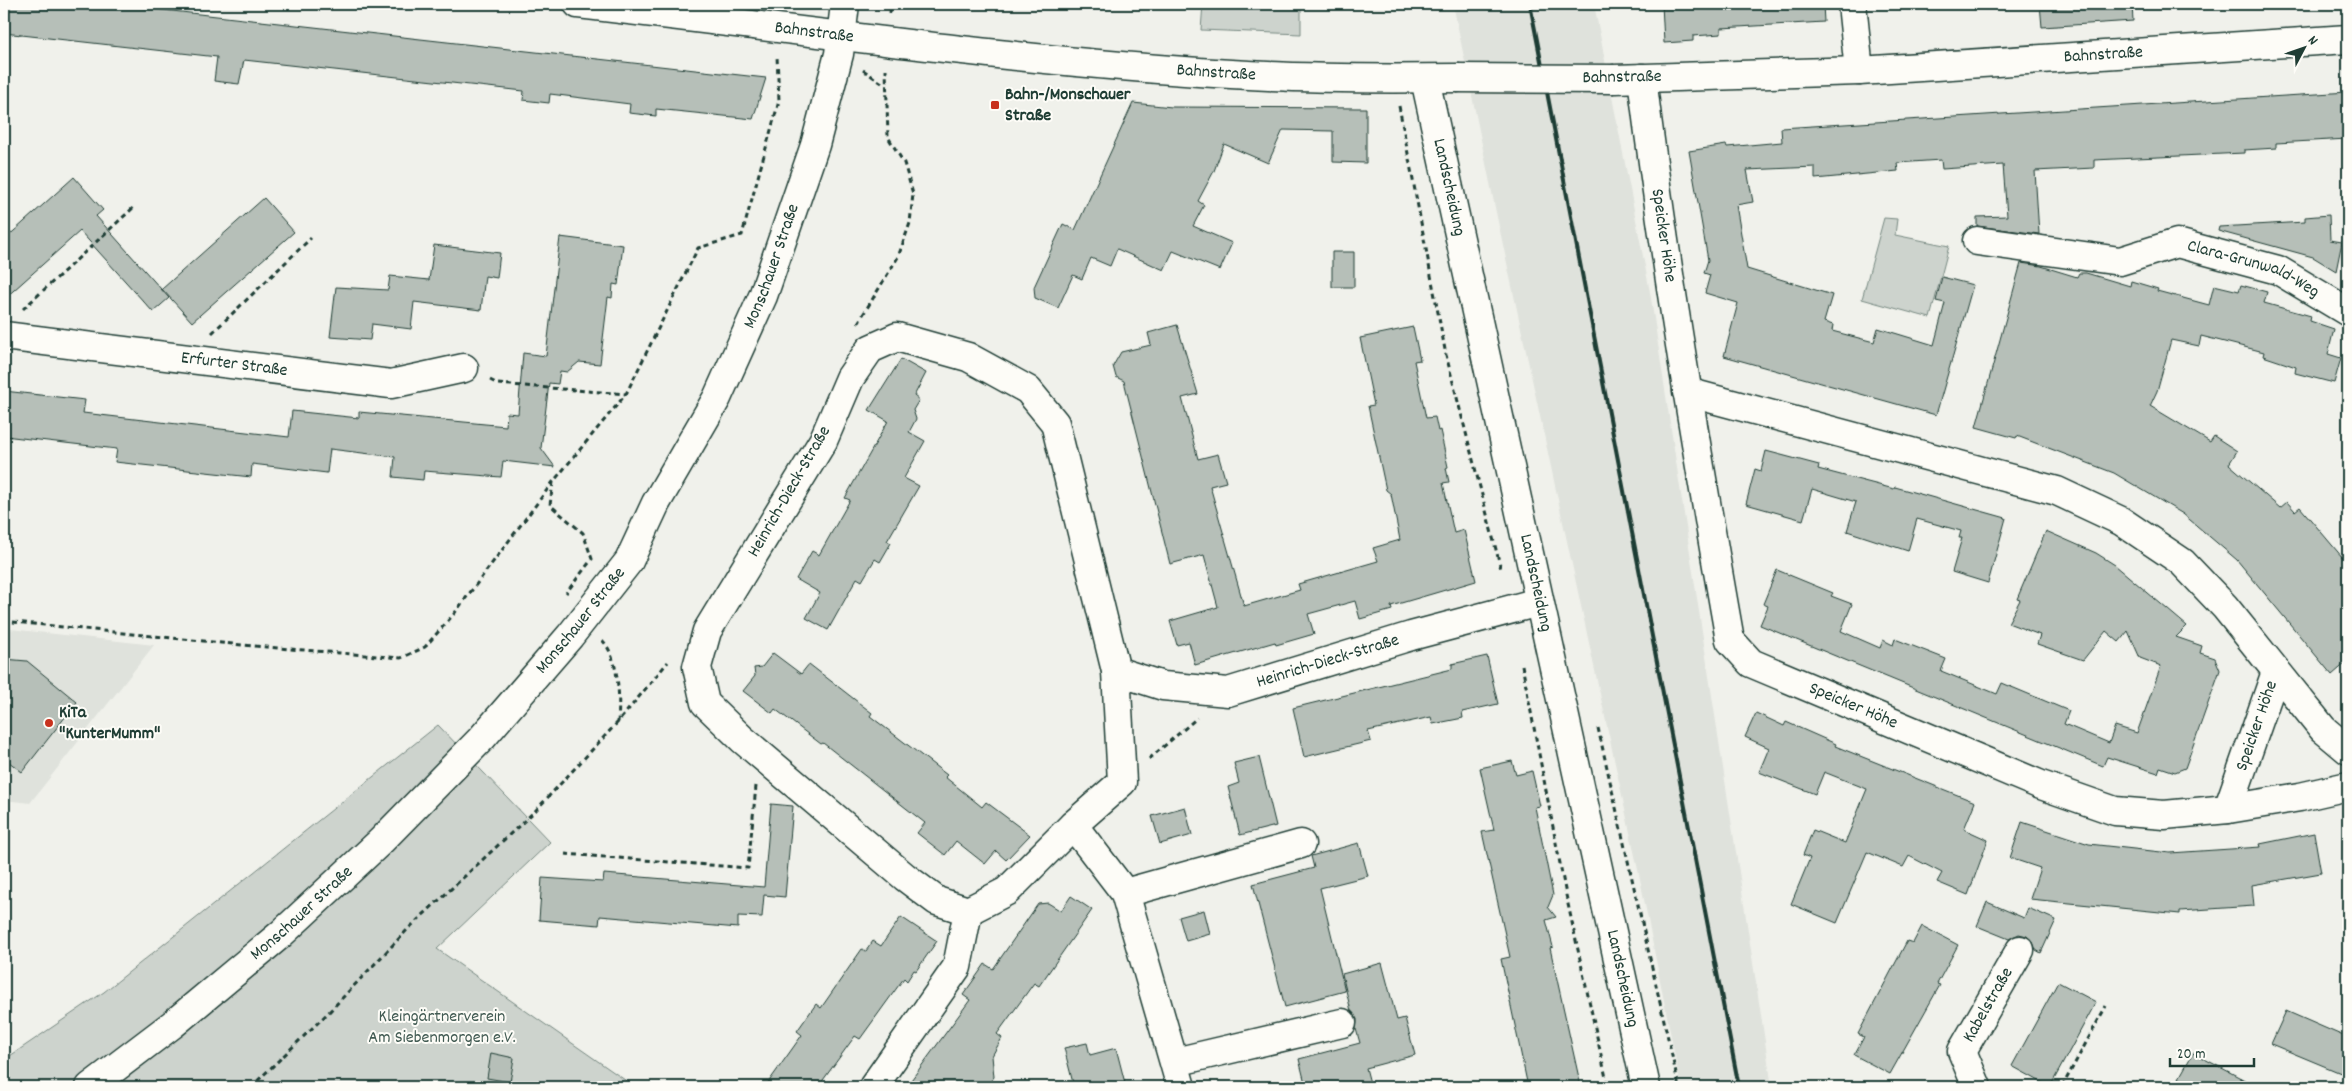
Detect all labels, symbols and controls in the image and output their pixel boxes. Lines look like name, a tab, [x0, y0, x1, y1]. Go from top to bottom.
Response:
street label: Bahnstraße	[773, 15, 855, 50]
north arrow	[2280, 22, 2330, 72]
text: N	[2302, 32, 2322, 50]
street label: Bahnstraße	[2063, 40, 2144, 70]
street label: Bahnstraße	[1176, 58, 1257, 88]
street label: Bahnstraße	[1582, 65, 1662, 91]
place label: Bahn-/Monschauer Straße	[1005, 83, 1131, 129]
marker: Bahn-/Monschauer Straße	[989, 99, 1001, 111]
street label: Landscheidung	[1426, 136, 1472, 239]
street label: Speicker Höhe	[1644, 187, 1683, 284]
street label: Monschauer Straße	[737, 201, 806, 333]
street label: Clara-Grunwald-Weg	[2184, 234, 2324, 305]
street label: Erfurter Straße	[179, 346, 289, 384]
street label: Heinrich-Dieck-Straße	[742, 422, 838, 562]
street label: Landscheidung	[1513, 532, 1558, 634]
street label: Monschauer Straße	[530, 562, 632, 680]
street label: Heinrich-Dieck-Straße	[1253, 628, 1402, 695]
street label: Speicker Höhe	[1805, 676, 1902, 736]
street label: Speicker Höhe	[2230, 677, 2285, 775]
place label: KiTa "KunterMumm"	[59, 701, 160, 747]
marker: KiTa "KunterMumm"	[43, 717, 55, 729]
street label: Monschauer Straße	[245, 860, 359, 967]
street label: Landscheidung	[1599, 927, 1645, 1030]
street label: Kabelstraße	[1957, 963, 2020, 1047]
park label: Kleingärtnerverein Am Siebenmorgen e.V.	[368, 1005, 516, 1051]
scale bar	[2170, 1036, 2253, 1068]
text: 20 m	[2177, 1044, 2205, 1066]

